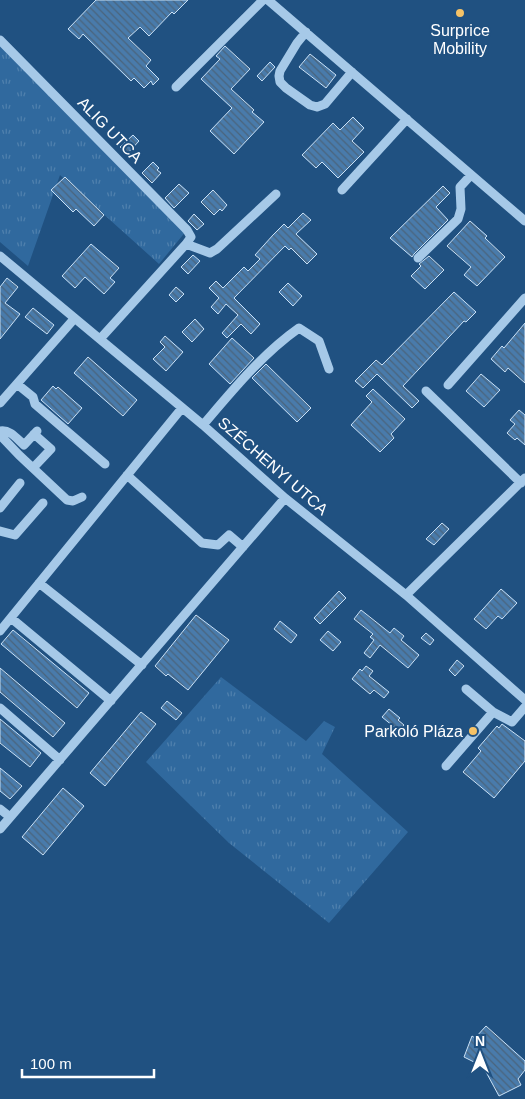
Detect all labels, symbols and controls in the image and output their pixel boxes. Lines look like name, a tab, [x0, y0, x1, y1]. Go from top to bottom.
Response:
marker: Surprice Mobility	[454, 7, 466, 19]
place label: Surprice Mobility	[430, 22, 490, 57]
street label: ALIG UTCA	[75, 94, 146, 167]
street label: SZÉCHENYI UTCA	[215, 413, 332, 518]
place label: Parkoló Pláza	[364, 723, 463, 740]
marker: Parkoló Pláza	[467, 725, 479, 737]
north arrow	[455, 1029, 505, 1079]
text: N	[475, 1033, 485, 1049]
scale bar	[22, 1046, 155, 1078]
text: 100 m	[30, 1055, 72, 1072]

